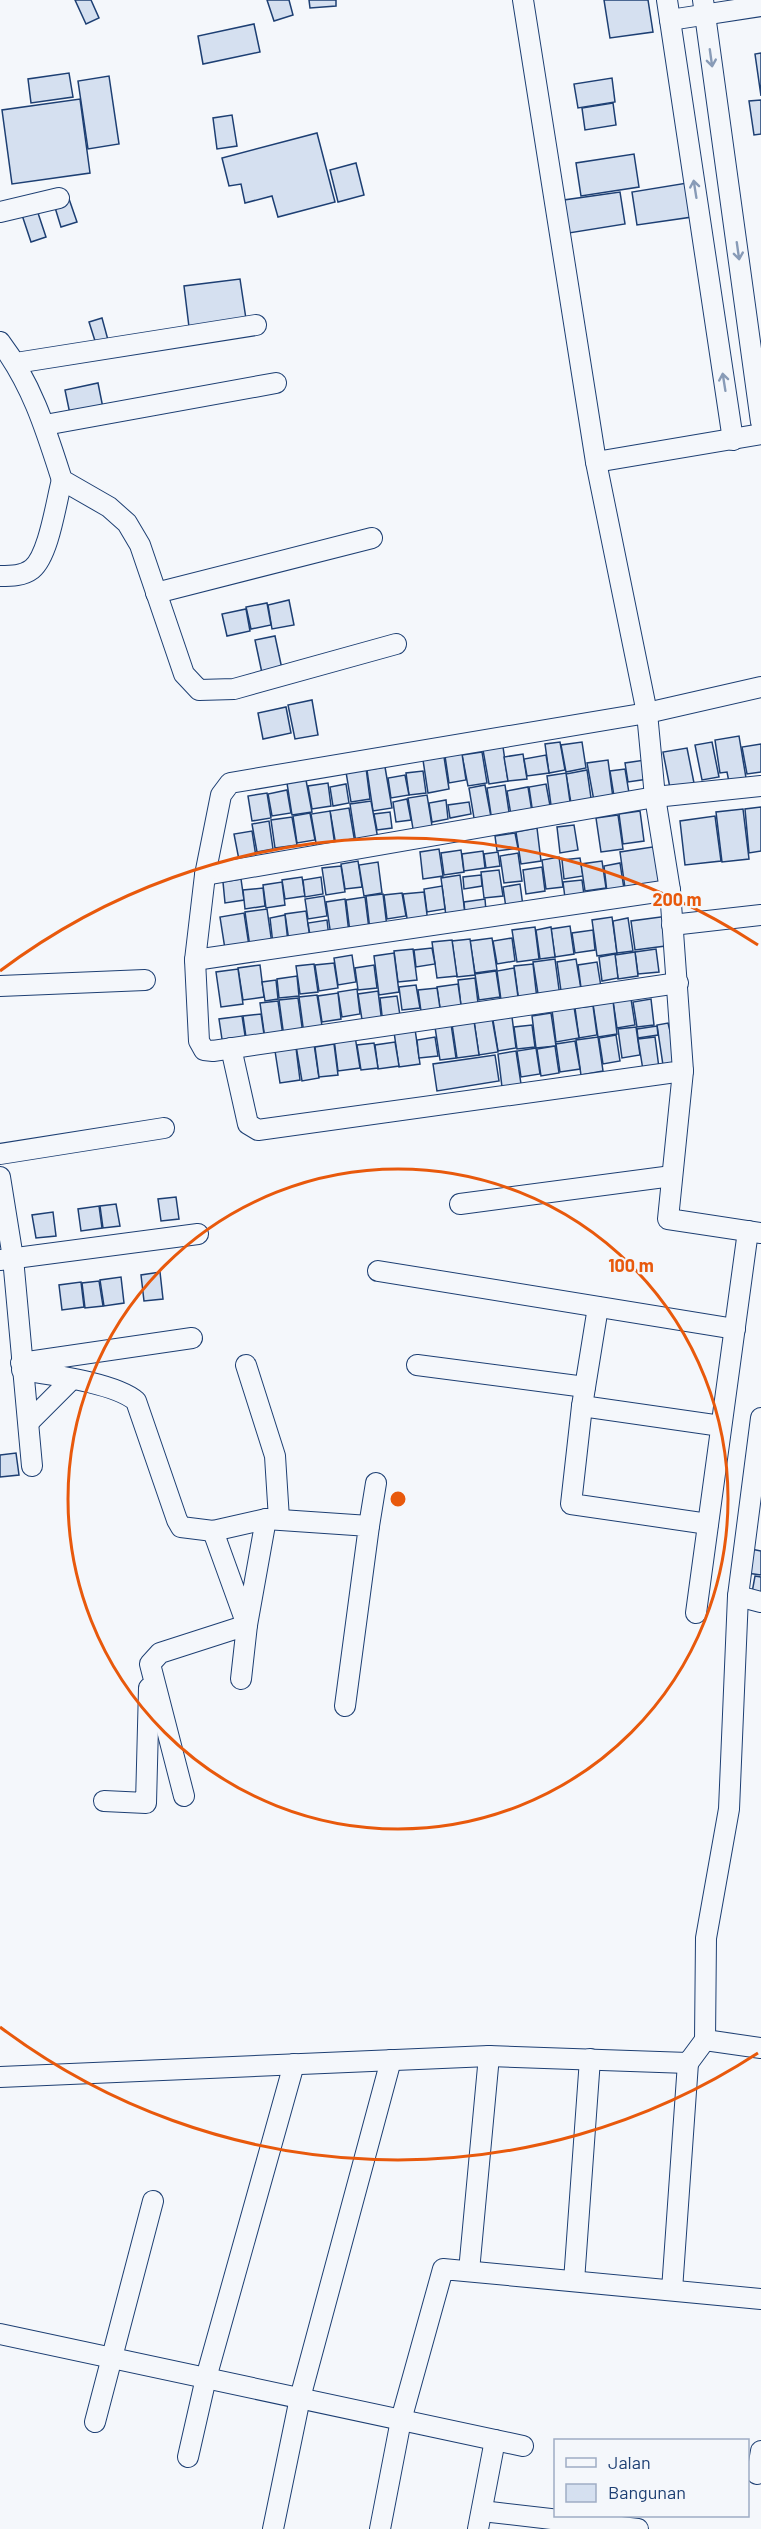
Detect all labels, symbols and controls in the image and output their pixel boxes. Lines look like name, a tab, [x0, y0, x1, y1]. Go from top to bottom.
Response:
one-way arrow	[706, 48, 717, 67]
one-way arrow	[690, 180, 701, 200]
one-way arrow	[732, 241, 743, 261]
one-way arrow	[719, 373, 730, 392]
text: 200 m	[652, 888, 702, 910]
text: 100 m	[608, 1254, 654, 1276]
centre of rings	[388, 1489, 408, 1509]
legend	[554, 2439, 749, 2517]
text: Jalan	[608, 2451, 651, 2473]
text: Bangunan	[608, 2481, 686, 2503]

